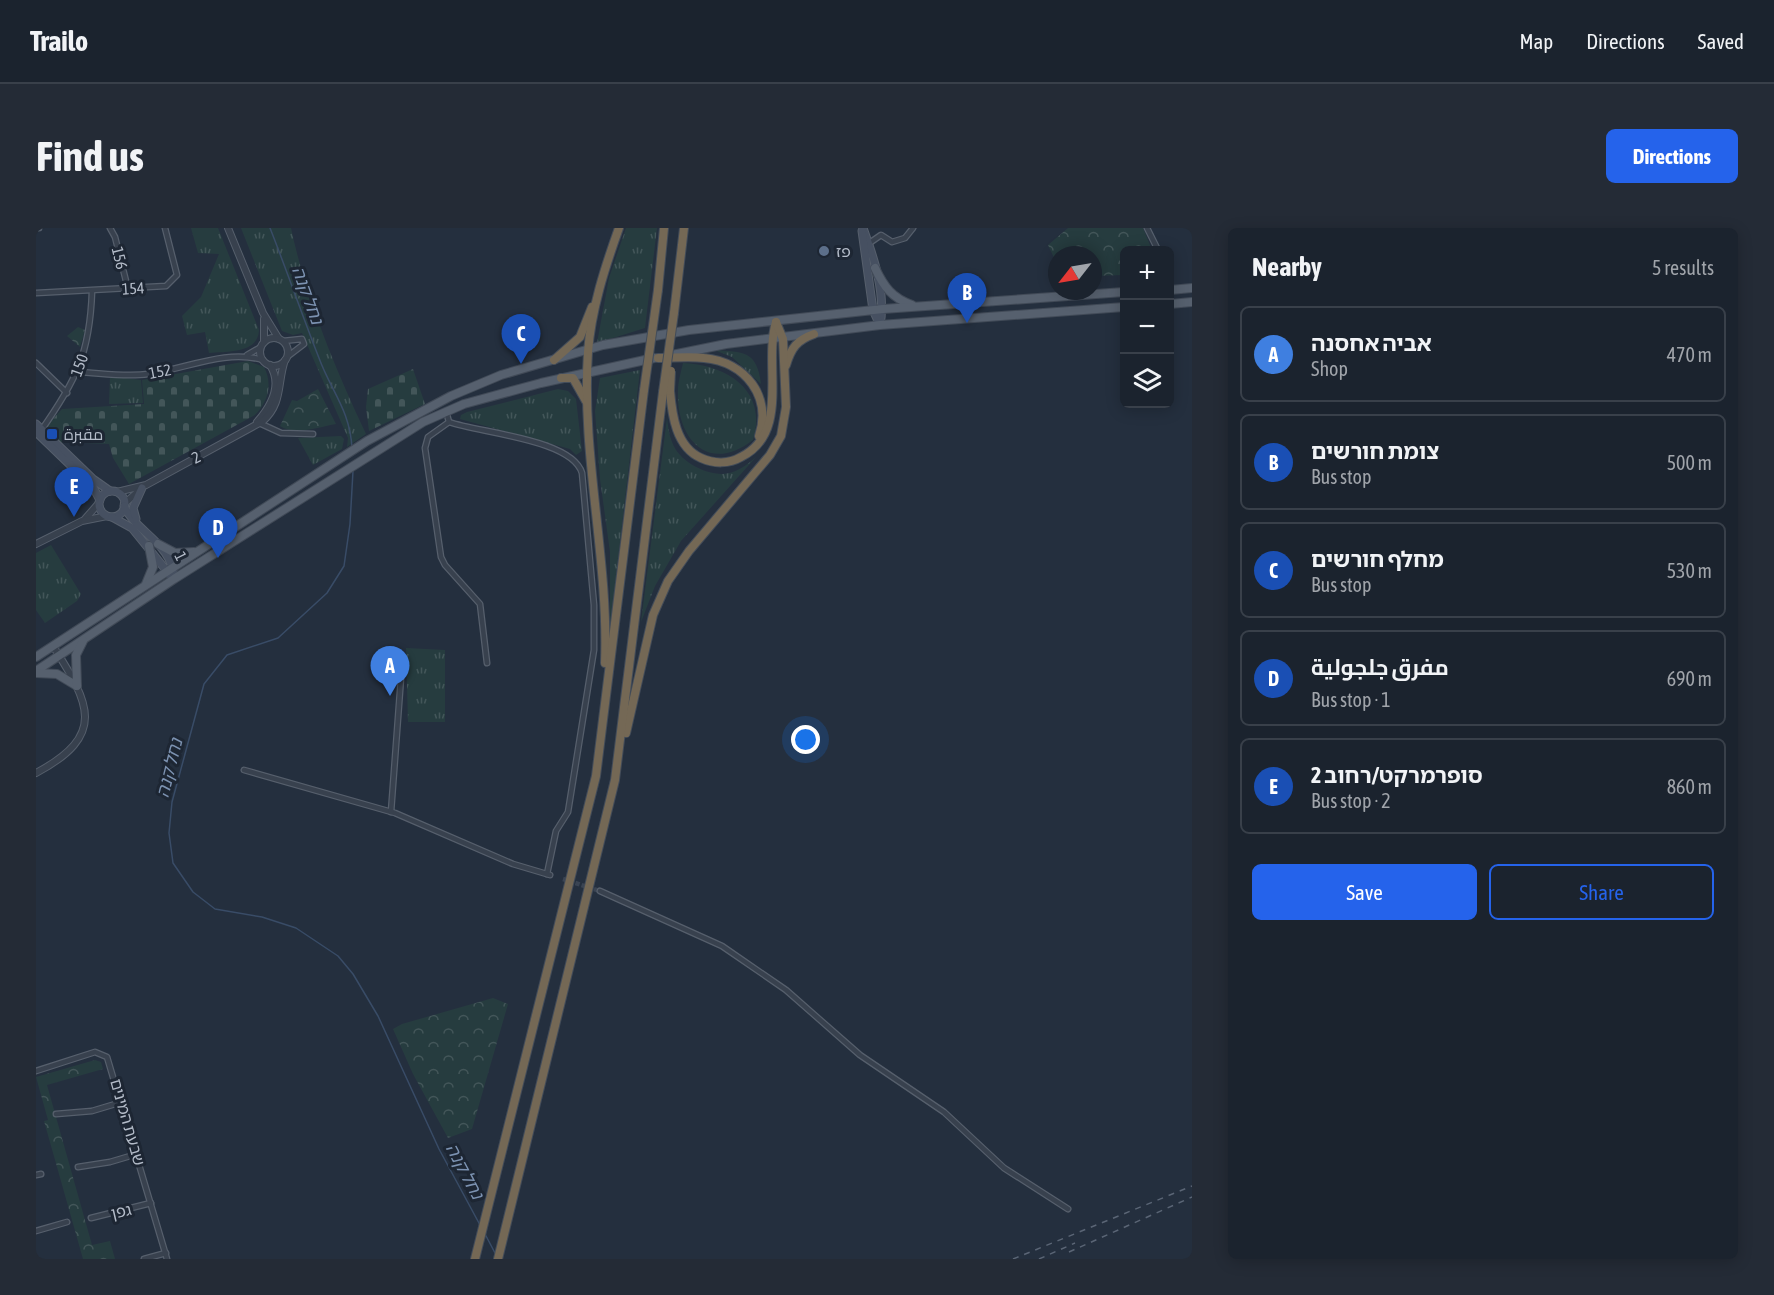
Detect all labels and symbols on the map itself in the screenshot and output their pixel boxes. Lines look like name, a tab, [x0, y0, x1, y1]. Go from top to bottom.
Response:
place label: פז	[836, 242, 851, 260]
marker: פז	[817, 244, 831, 258]
street label: 156	[109, 245, 131, 271]
north arrow	[1048, 246, 1102, 300]
water label: נחל קנה	[288, 263, 329, 328]
pin: B	[948, 274, 986, 323]
street label: 154	[121, 278, 145, 298]
pin: C	[502, 314, 540, 364]
street label: 150	[67, 351, 91, 379]
street label: 152	[147, 360, 173, 382]
place label: مقبرة	[64, 425, 103, 444]
marker: مقبرة	[45, 427, 59, 441]
street label: 2	[189, 447, 203, 467]
pin: E	[54, 468, 93, 517]
pin: D	[198, 508, 237, 558]
street label: 1	[171, 549, 191, 563]
pin: A	[370, 646, 410, 696]
your location	[791, 725, 820, 754]
water label: נחל קנה	[152, 735, 187, 800]
street label: שבעת המינים	[107, 1077, 149, 1167]
water label: נחל קנה	[442, 1140, 489, 1203]
street label: גפן	[109, 1200, 133, 1222]

